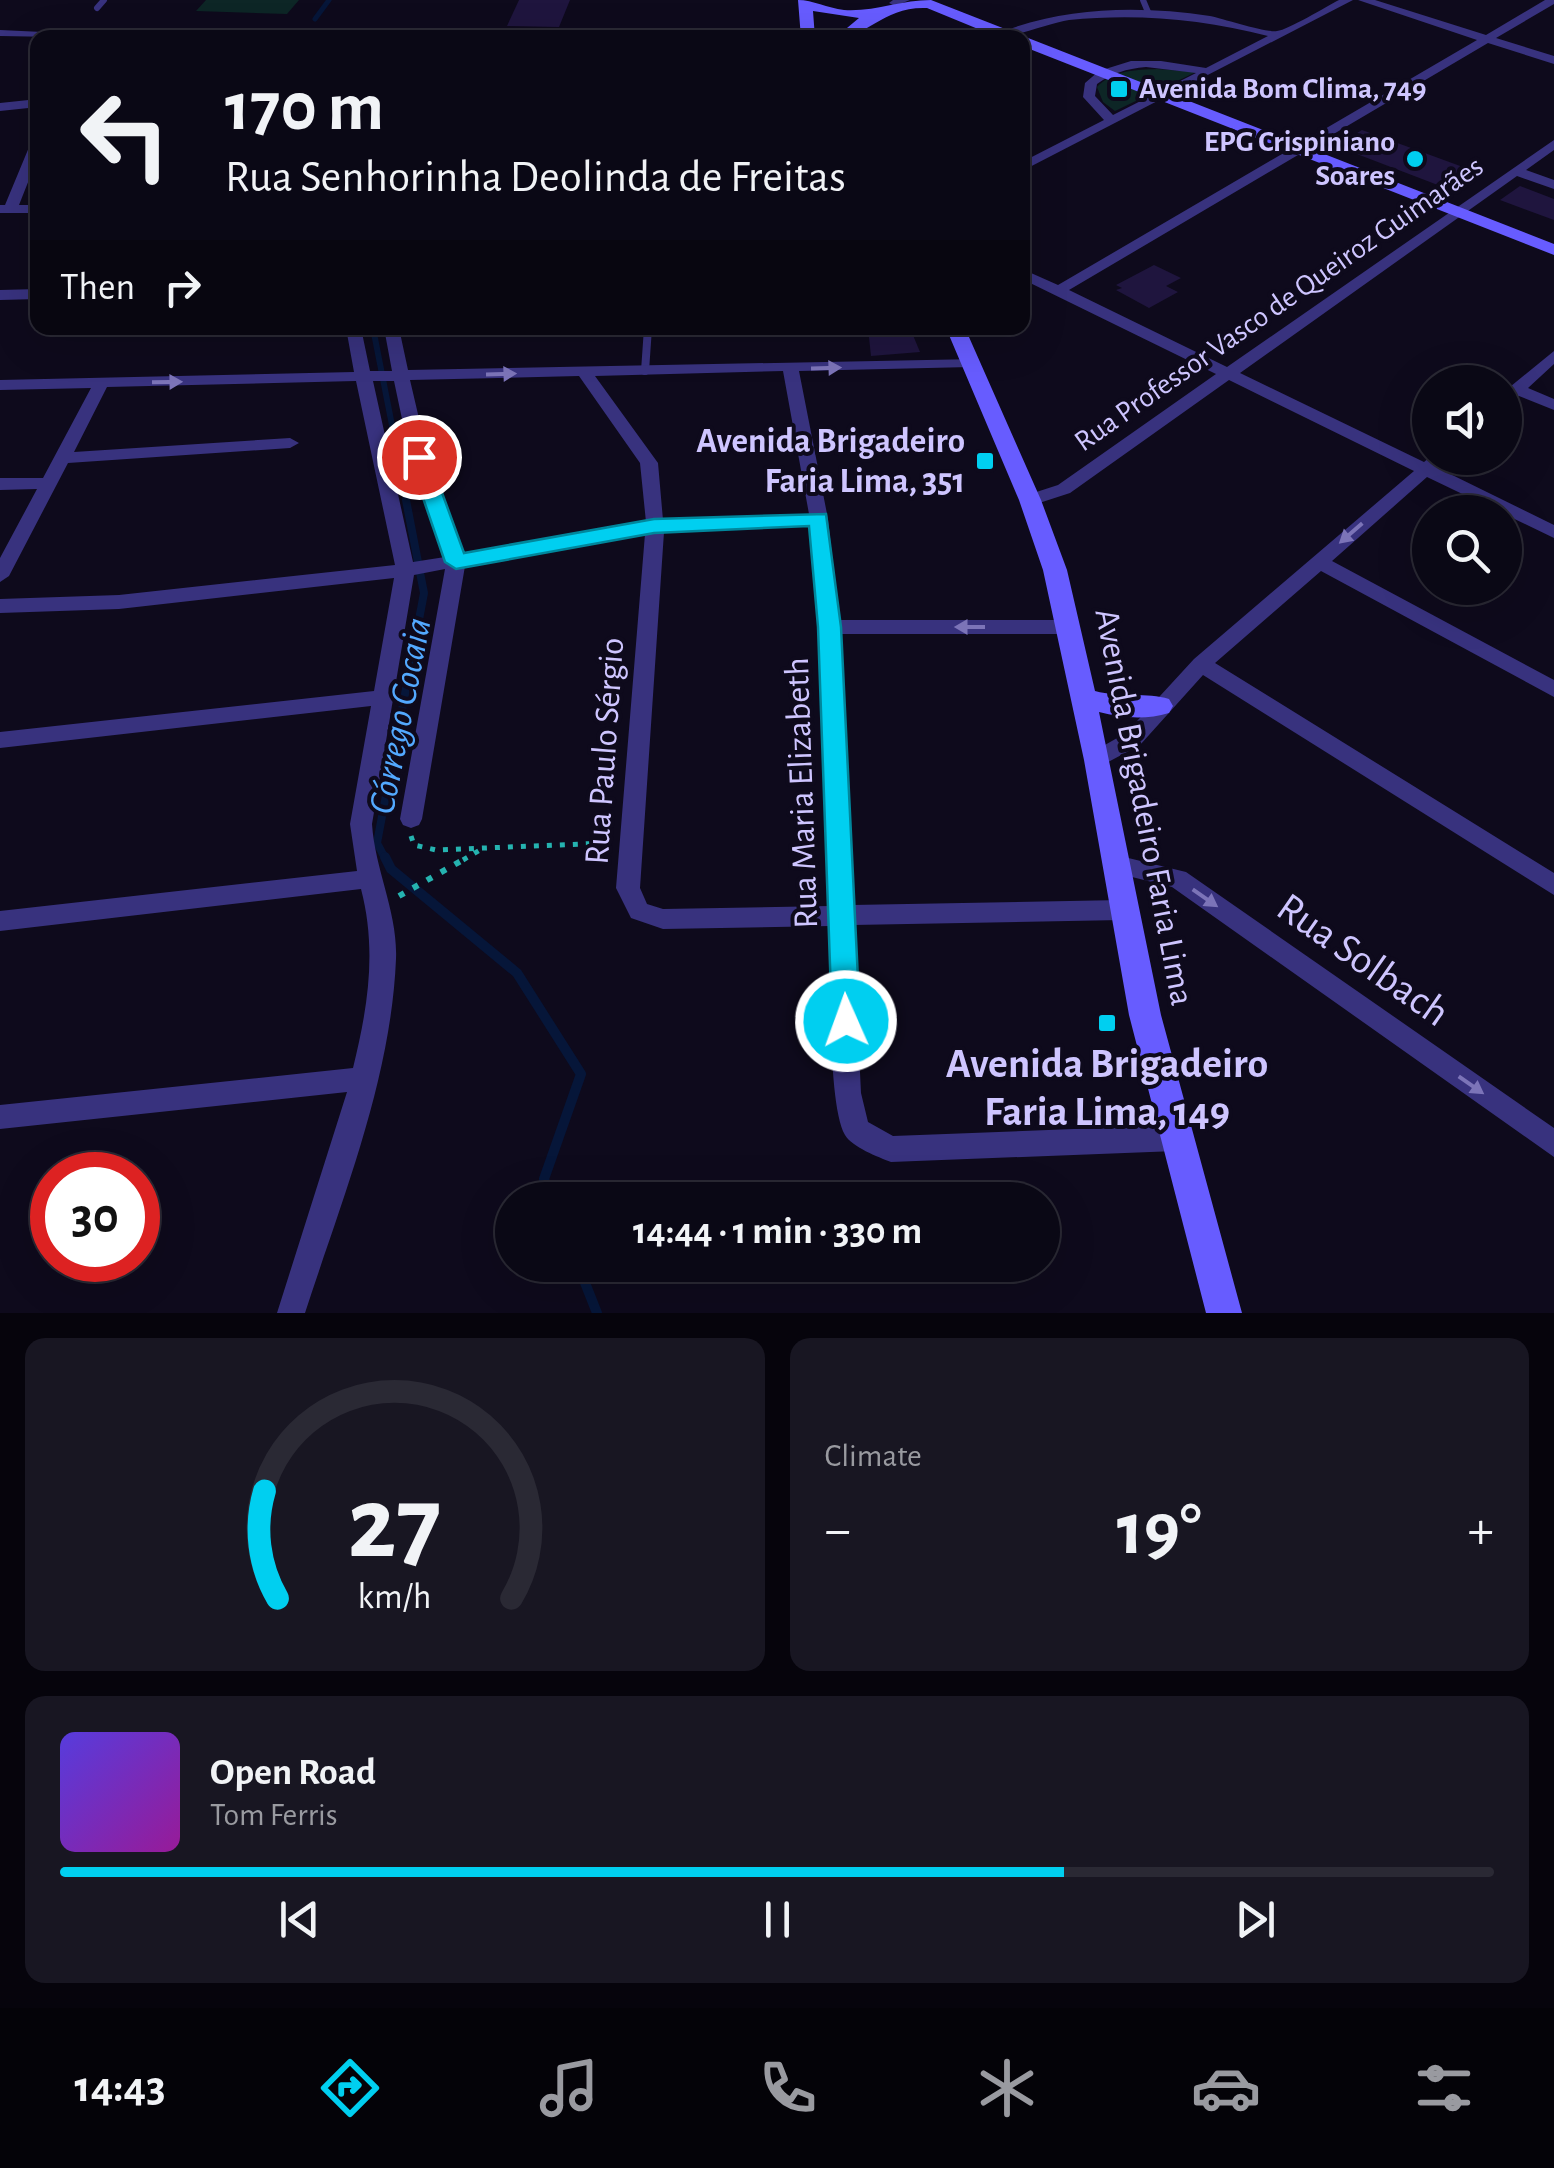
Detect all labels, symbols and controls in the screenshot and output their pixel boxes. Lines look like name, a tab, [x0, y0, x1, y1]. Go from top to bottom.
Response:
icon: left	[60, 70, 190, 200]
text: 170 m	[225, 73, 384, 143]
place label: Avenida Bom Clima, 749	[1139, 74, 1426, 104]
marker: Avenida Bom Clima, 749	[1108, 78, 1130, 100]
place label: EPG Crispiniano Soares	[1204, 127, 1395, 191]
marker: EPG Crispiniano Soares	[1404, 148, 1426, 170]
street label: Rua Professor Vasco de Queiroz Guimarães	[1069, 151, 1489, 457]
text: Rua Senhorinha Deolinda de Freitas	[225, 155, 846, 200]
icon: right	[155, 260, 210, 315]
text: Then	[60, 269, 135, 307]
one-way arrow	[811, 359, 843, 375]
map controls	[1412, 365, 1522, 605]
button: sound	[1412, 365, 1522, 475]
one-way arrow	[486, 366, 518, 382]
one-way arrow	[152, 373, 184, 389]
pin	[377, 415, 462, 500]
place label: Avenida Brigadeiro Faria Lima, 351	[696, 424, 965, 499]
icon: arrive	[392, 430, 447, 485]
marker: Avenida Brigadeiro Faria Lima, 351	[974, 450, 996, 472]
button: search	[1412, 495, 1522, 605]
one-way arrow	[1338, 522, 1363, 544]
street label: Avenida Brigadeiro Faria Lima	[1088, 606, 1200, 1008]
water label: Córrego Cocaia	[363, 615, 439, 817]
one-way arrow	[953, 619, 985, 635]
street label: Rua Paulo Sérgio	[580, 636, 630, 866]
street label: Rua Maria Elizabeth	[780, 657, 824, 929]
street label: Rua Solbach	[1269, 886, 1457, 1034]
one-way arrow	[1192, 888, 1218, 908]
position arrow	[794, 969, 898, 1073]
marker: Avenida Brigadeiro Faria Lima, 149	[1096, 1012, 1118, 1034]
place label: Avenida Brigadeiro Faria Lima, 149	[946, 1043, 1268, 1133]
one-way arrow	[1458, 1075, 1484, 1094]
speed limit sign: 30	[30, 1152, 160, 1282]
text: 14:44 · 1 min · 330 m	[633, 1213, 922, 1251]
text: Climate	[825, 1440, 922, 1472]
text: 27	[348, 1473, 442, 1577]
text: 19°	[1117, 1493, 1202, 1568]
text: −	[825, 1503, 851, 1558]
text: +	[1468, 1503, 1494, 1558]
text: km/h	[358, 1579, 432, 1615]
text: Open Road	[210, 1754, 376, 1792]
text: Tom Ferris	[210, 1799, 338, 1831]
icon: previous	[272, 1892, 327, 1947]
icon: pause	[750, 1892, 805, 1947]
icon: next	[1228, 1892, 1283, 1947]
icon: directions	[315, 2053, 385, 2123]
icon: music	[534, 2053, 604, 2123]
icon: phone	[753, 2053, 823, 2123]
icon: climate	[972, 2053, 1042, 2123]
icon: car	[1191, 2053, 1261, 2123]
icon: filters	[1409, 2053, 1479, 2123]
text: 14:43	[74, 2065, 166, 2110]

